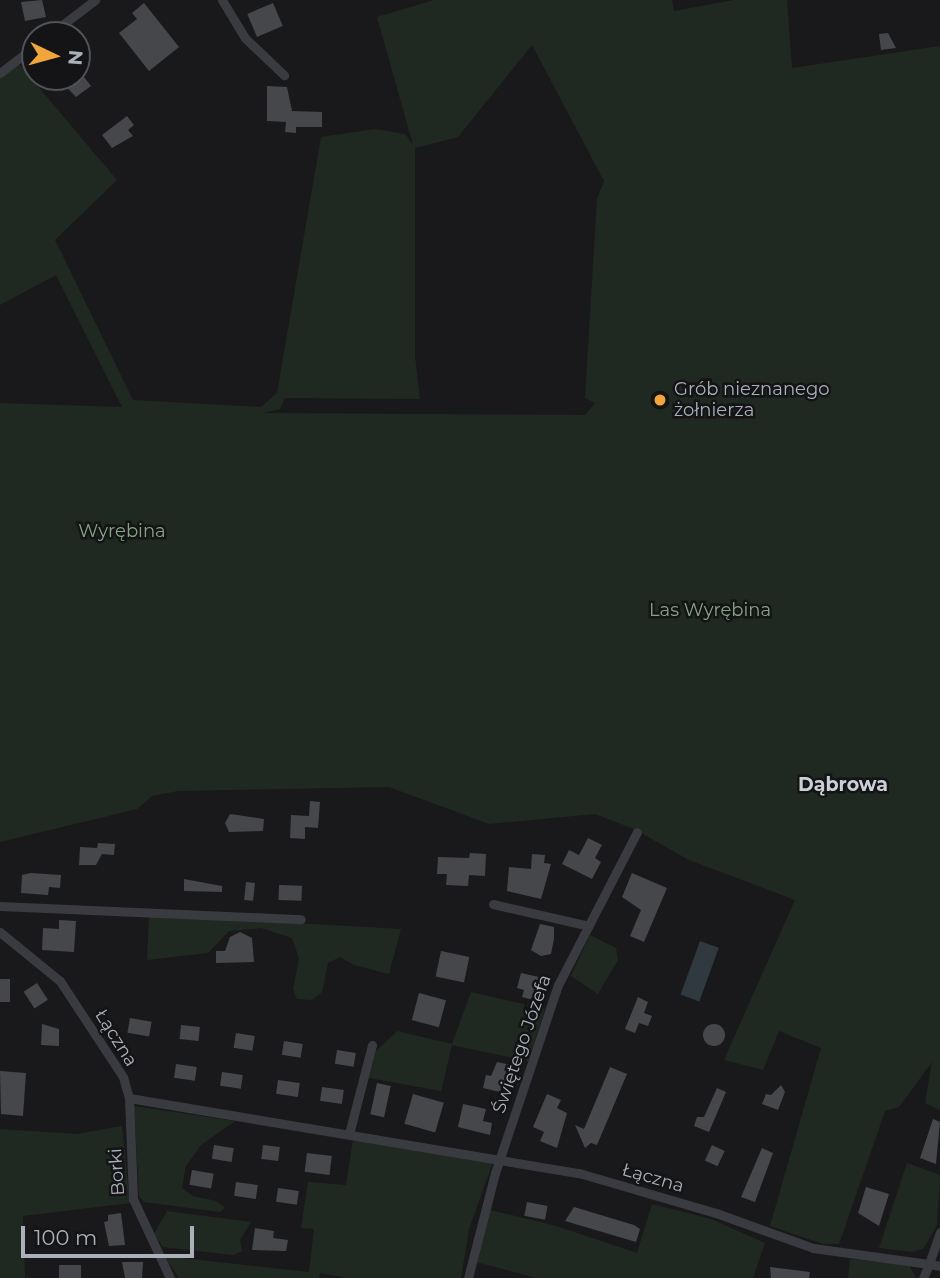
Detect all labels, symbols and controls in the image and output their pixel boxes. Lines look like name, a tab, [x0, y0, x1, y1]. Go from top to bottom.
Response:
north arrow	[21, 21, 91, 91]
text: N	[63, 49, 88, 66]
place label: Grób nieznanego żołnierza	[674, 379, 830, 422]
marker: Grób nieznanego żołnierza	[652, 392, 668, 408]
park label: Wyrębina	[78, 520, 166, 542]
park label: Las Wyrębina	[649, 599, 771, 621]
district label: Dąbrowa	[798, 774, 888, 796]
street label: Świętego Józefa	[488, 972, 556, 1116]
street label: Łączna	[90, 1005, 142, 1071]
street label: Borki	[105, 1148, 129, 1196]
street label: Łączna	[620, 1159, 686, 1197]
scale bar	[24, 1212, 198, 1256]
text: 100 m	[34, 1225, 97, 1250]

